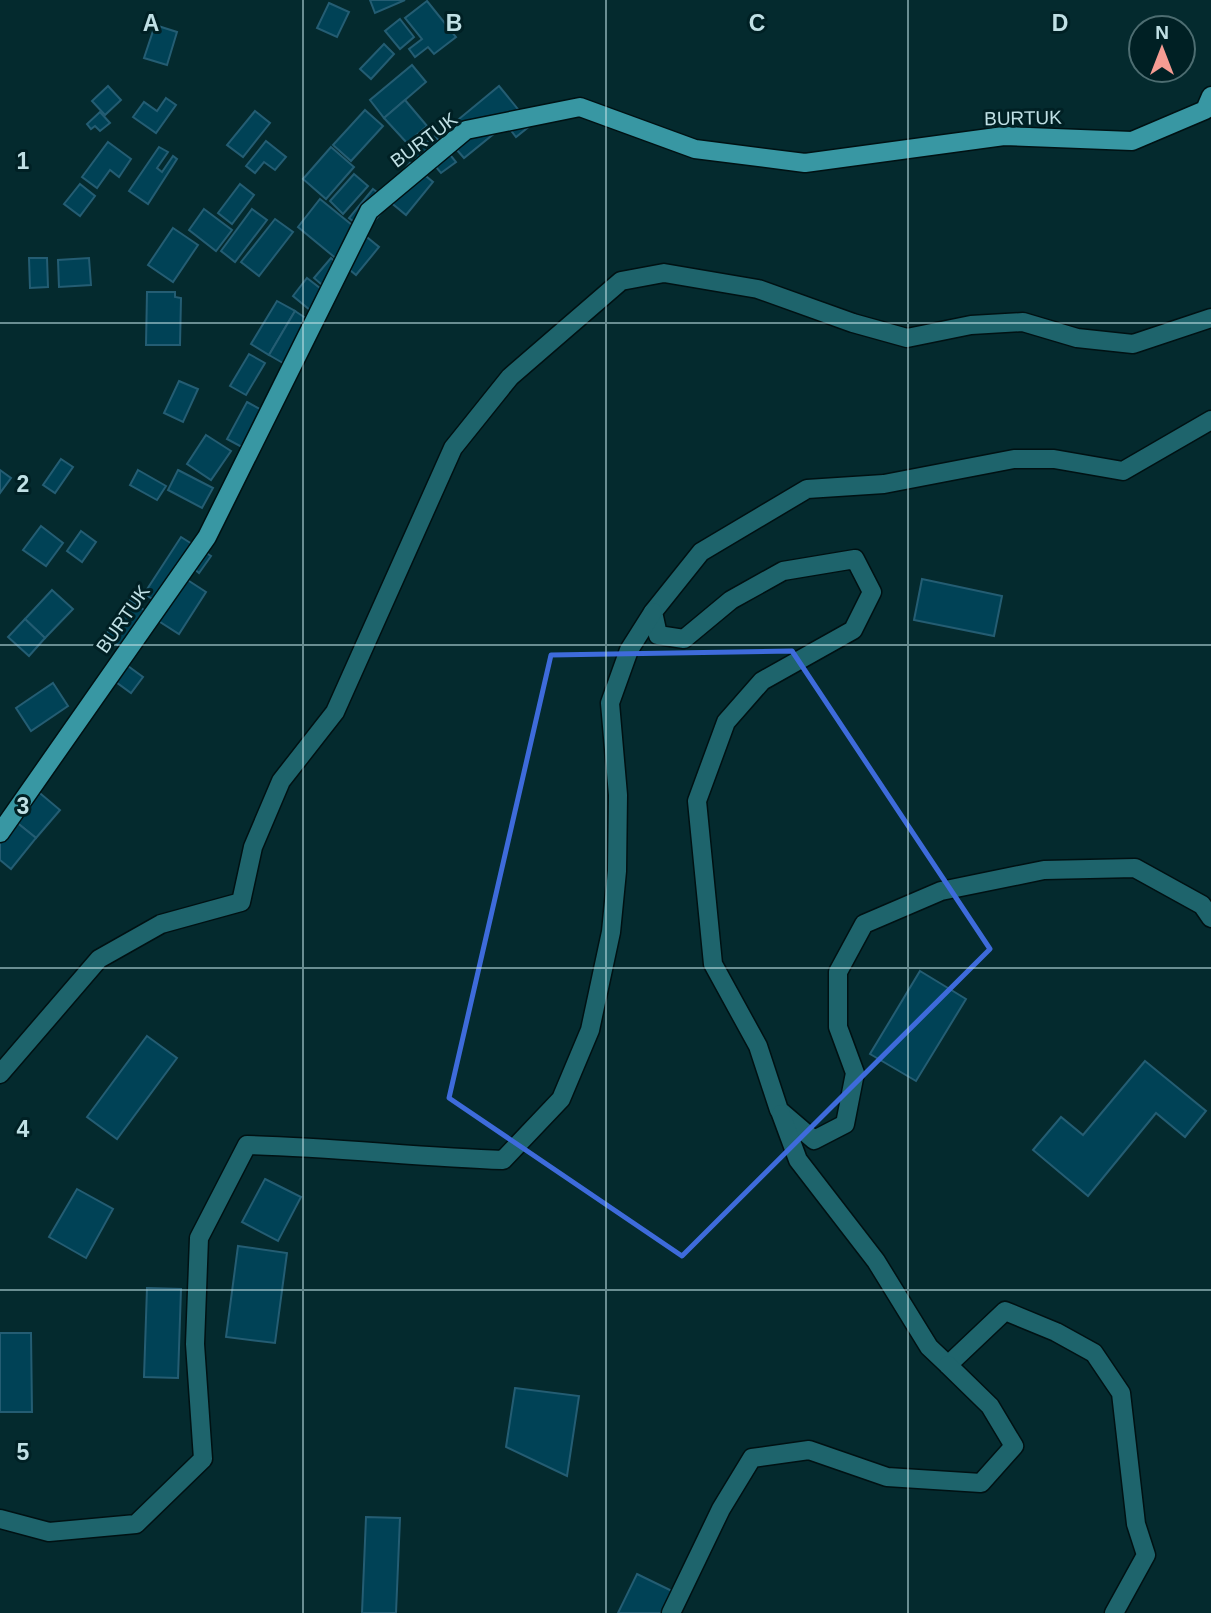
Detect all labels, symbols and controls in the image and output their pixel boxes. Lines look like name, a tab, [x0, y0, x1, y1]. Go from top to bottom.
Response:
text: A	[143, 10, 159, 36]
text: B	[446, 10, 462, 36]
text: C	[749, 10, 765, 36]
text: D	[1052, 10, 1068, 36]
north arrow	[1127, 14, 1197, 84]
text: N	[1155, 22, 1169, 43]
street label: BURTUK	[984, 107, 1062, 129]
street label: BURTUK	[387, 108, 462, 172]
text: 1	[17, 148, 30, 174]
text: 2	[17, 471, 29, 497]
street label: BURTUK	[92, 581, 154, 657]
text: 3	[17, 793, 29, 819]
text: 4	[17, 1116, 30, 1142]
text: 5	[17, 1439, 30, 1465]

